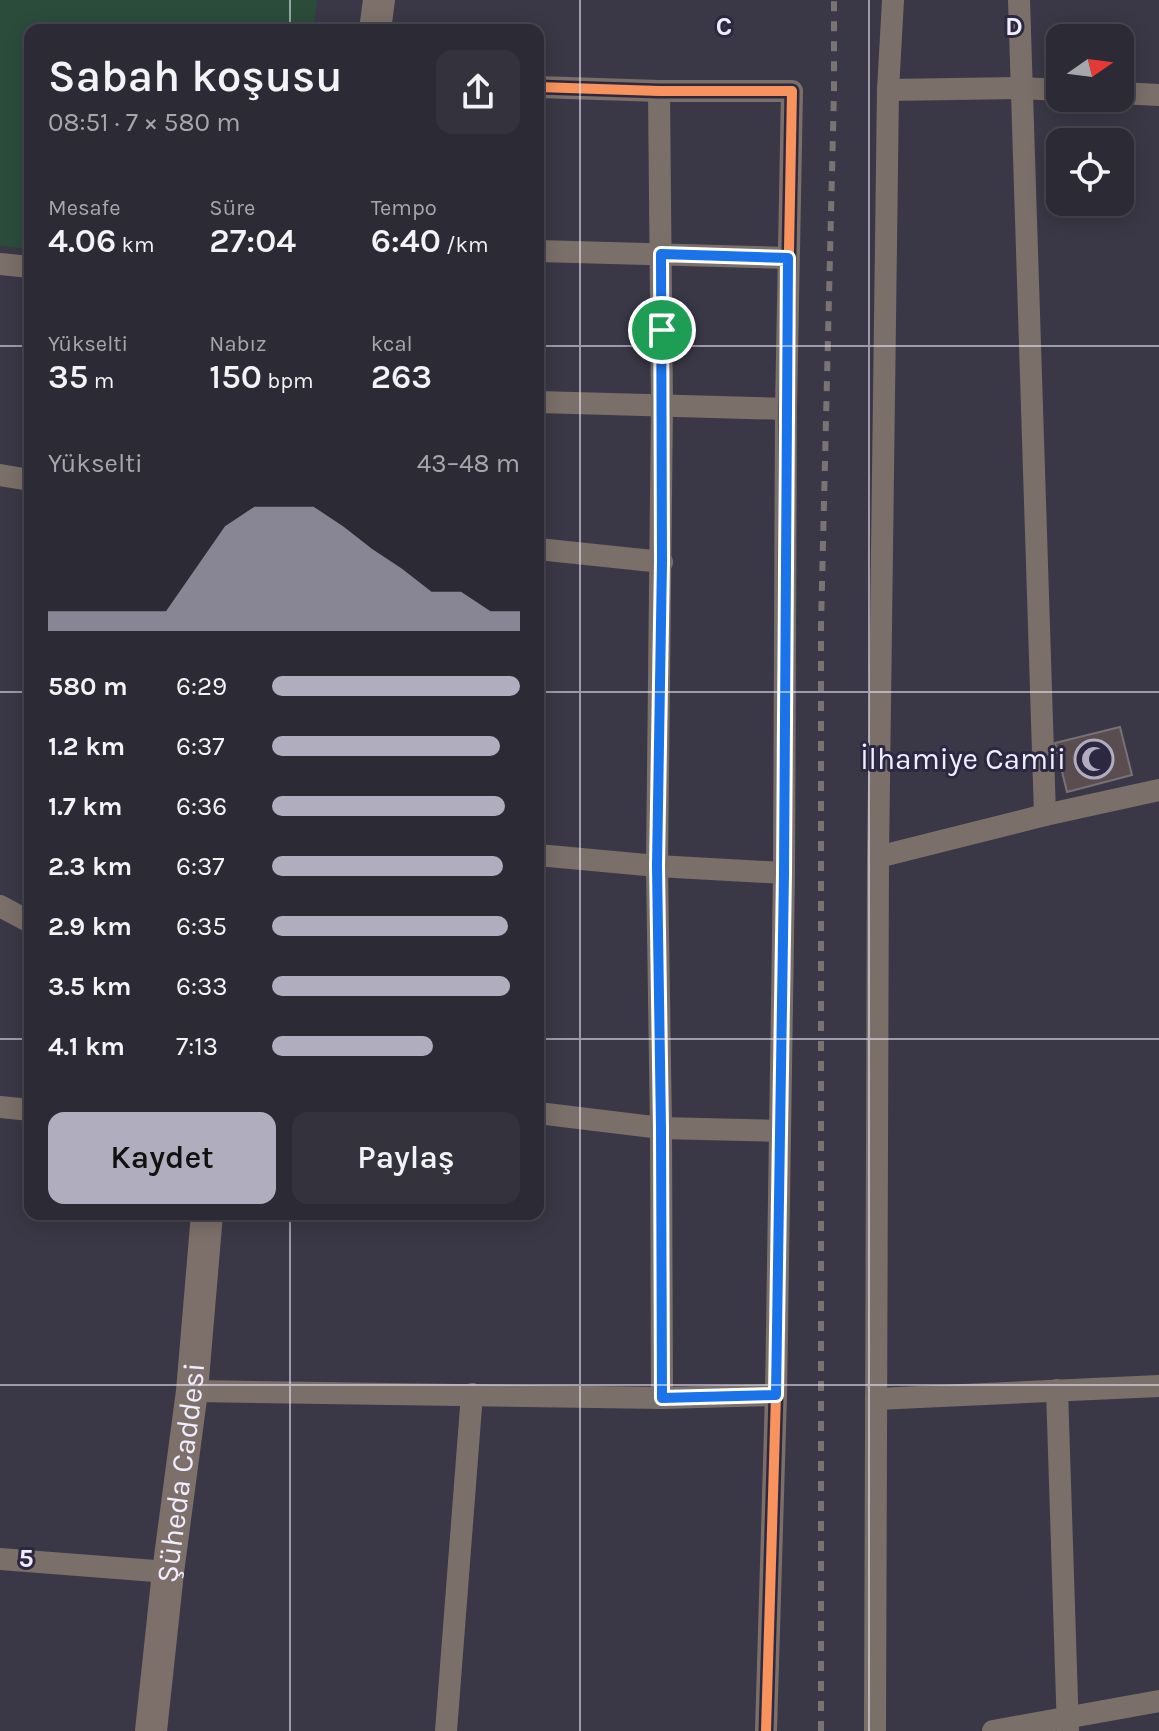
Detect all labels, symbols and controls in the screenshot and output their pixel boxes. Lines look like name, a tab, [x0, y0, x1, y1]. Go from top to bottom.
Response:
text: C	[716, 11, 732, 42]
text: D	[1005, 11, 1023, 42]
north arrow	[1046, 24, 1134, 112]
map controls	[1046, 24, 1134, 216]
button: share	[436, 50, 520, 134]
text: Sabah koşusu	[48, 51, 343, 102]
text: 08:51 · 7 × 580 m	[48, 107, 240, 138]
button: locate	[1046, 128, 1134, 216]
text: Mesafe	[48, 195, 120, 221]
text: Süre	[209, 195, 255, 221]
text: Tempo	[371, 195, 437, 221]
text: 4.06	[48, 221, 116, 261]
text: 27:04	[209, 221, 296, 261]
text: 6:40	[371, 221, 441, 261]
text: km	[116, 232, 155, 258]
text: /km	[441, 232, 489, 258]
pin	[628, 296, 696, 364]
icon: arrive	[640, 308, 684, 352]
text: Yükselti	[48, 331, 128, 357]
text: Nabız	[209, 331, 267, 357]
text: kcal	[371, 331, 413, 357]
text: 35	[48, 357, 88, 397]
text: 150	[209, 357, 262, 397]
text: 263	[371, 357, 432, 397]
text: m	[88, 368, 114, 394]
text: bpm	[262, 368, 314, 394]
text: Yükselti	[48, 448, 143, 479]
text: 43–48 m	[417, 448, 520, 479]
text: 580 m	[48, 671, 128, 702]
text: 6:29	[176, 671, 227, 702]
text: 1.2 km	[48, 731, 125, 762]
text: 6:37	[176, 731, 224, 762]
mosque icon: İlhamiye Camii	[1073, 738, 1115, 780]
place label: İlhamiye Camii	[860, 741, 1066, 777]
text: 1.7 km	[48, 791, 122, 822]
text: 6:36	[176, 791, 227, 822]
text: 2.3 km	[48, 851, 132, 882]
text: 6:37	[176, 851, 224, 882]
text: 2.9 km	[48, 911, 132, 942]
text: 6:35	[176, 911, 227, 942]
text: 3.5 km	[48, 971, 132, 1002]
text: 6:33	[176, 971, 228, 1002]
text: 4.1 km	[48, 1031, 125, 1062]
text: 7:13	[176, 1031, 218, 1062]
button: Kaydet	[48, 1112, 276, 1204]
button: Paylaş	[292, 1112, 520, 1204]
street label: Şüheda Caddesi	[149, 1361, 212, 1585]
text: 5	[18, 1543, 34, 1574]

